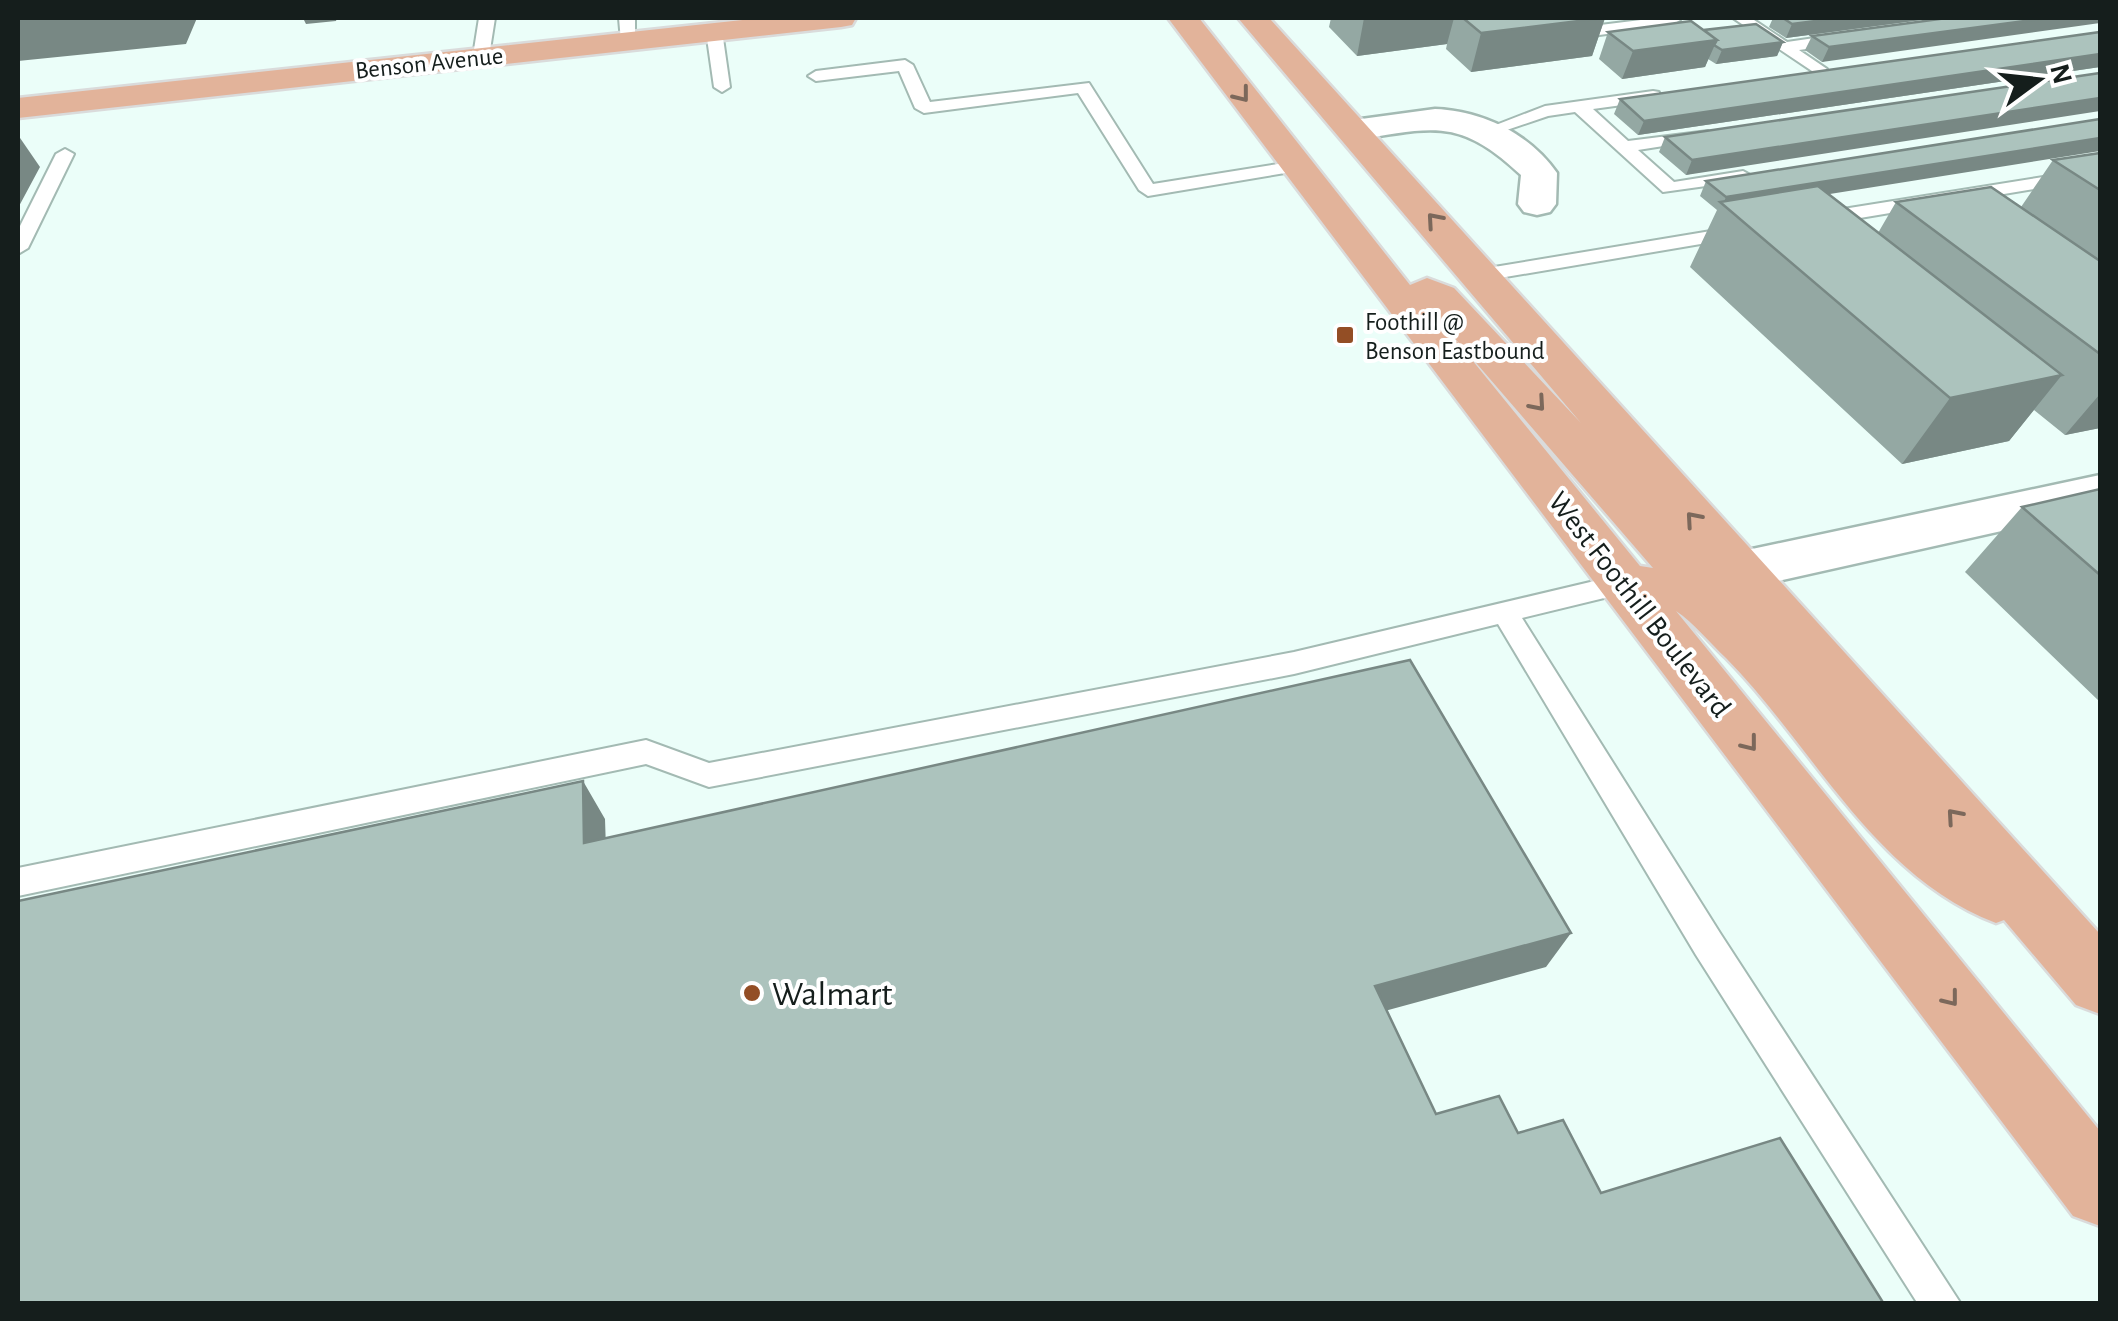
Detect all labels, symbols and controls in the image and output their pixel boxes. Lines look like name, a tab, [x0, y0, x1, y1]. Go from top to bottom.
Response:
north arrow	[1988, 30, 2088, 130]
street label: Benson Avenue	[354, 43, 504, 84]
text: N	[2044, 61, 2076, 87]
one-way arrow	[1231, 84, 1248, 102]
one-way arrow	[1428, 214, 1446, 232]
place label: Foothill @ Benson Eastbound	[1365, 310, 1545, 364]
marker: Foothill @ Benson Eastbound	[1334, 324, 1356, 346]
one-way arrow	[1527, 392, 1545, 410]
street label: West Foothill Boulevard	[1542, 486, 1736, 723]
one-way arrow	[1687, 512, 1705, 530]
one-way arrow	[1738, 732, 1756, 750]
one-way arrow	[1947, 809, 1965, 827]
place label: Walmart	[772, 977, 892, 1012]
marker: Walmart	[741, 982, 763, 1004]
one-way arrow	[1939, 988, 1957, 1006]

